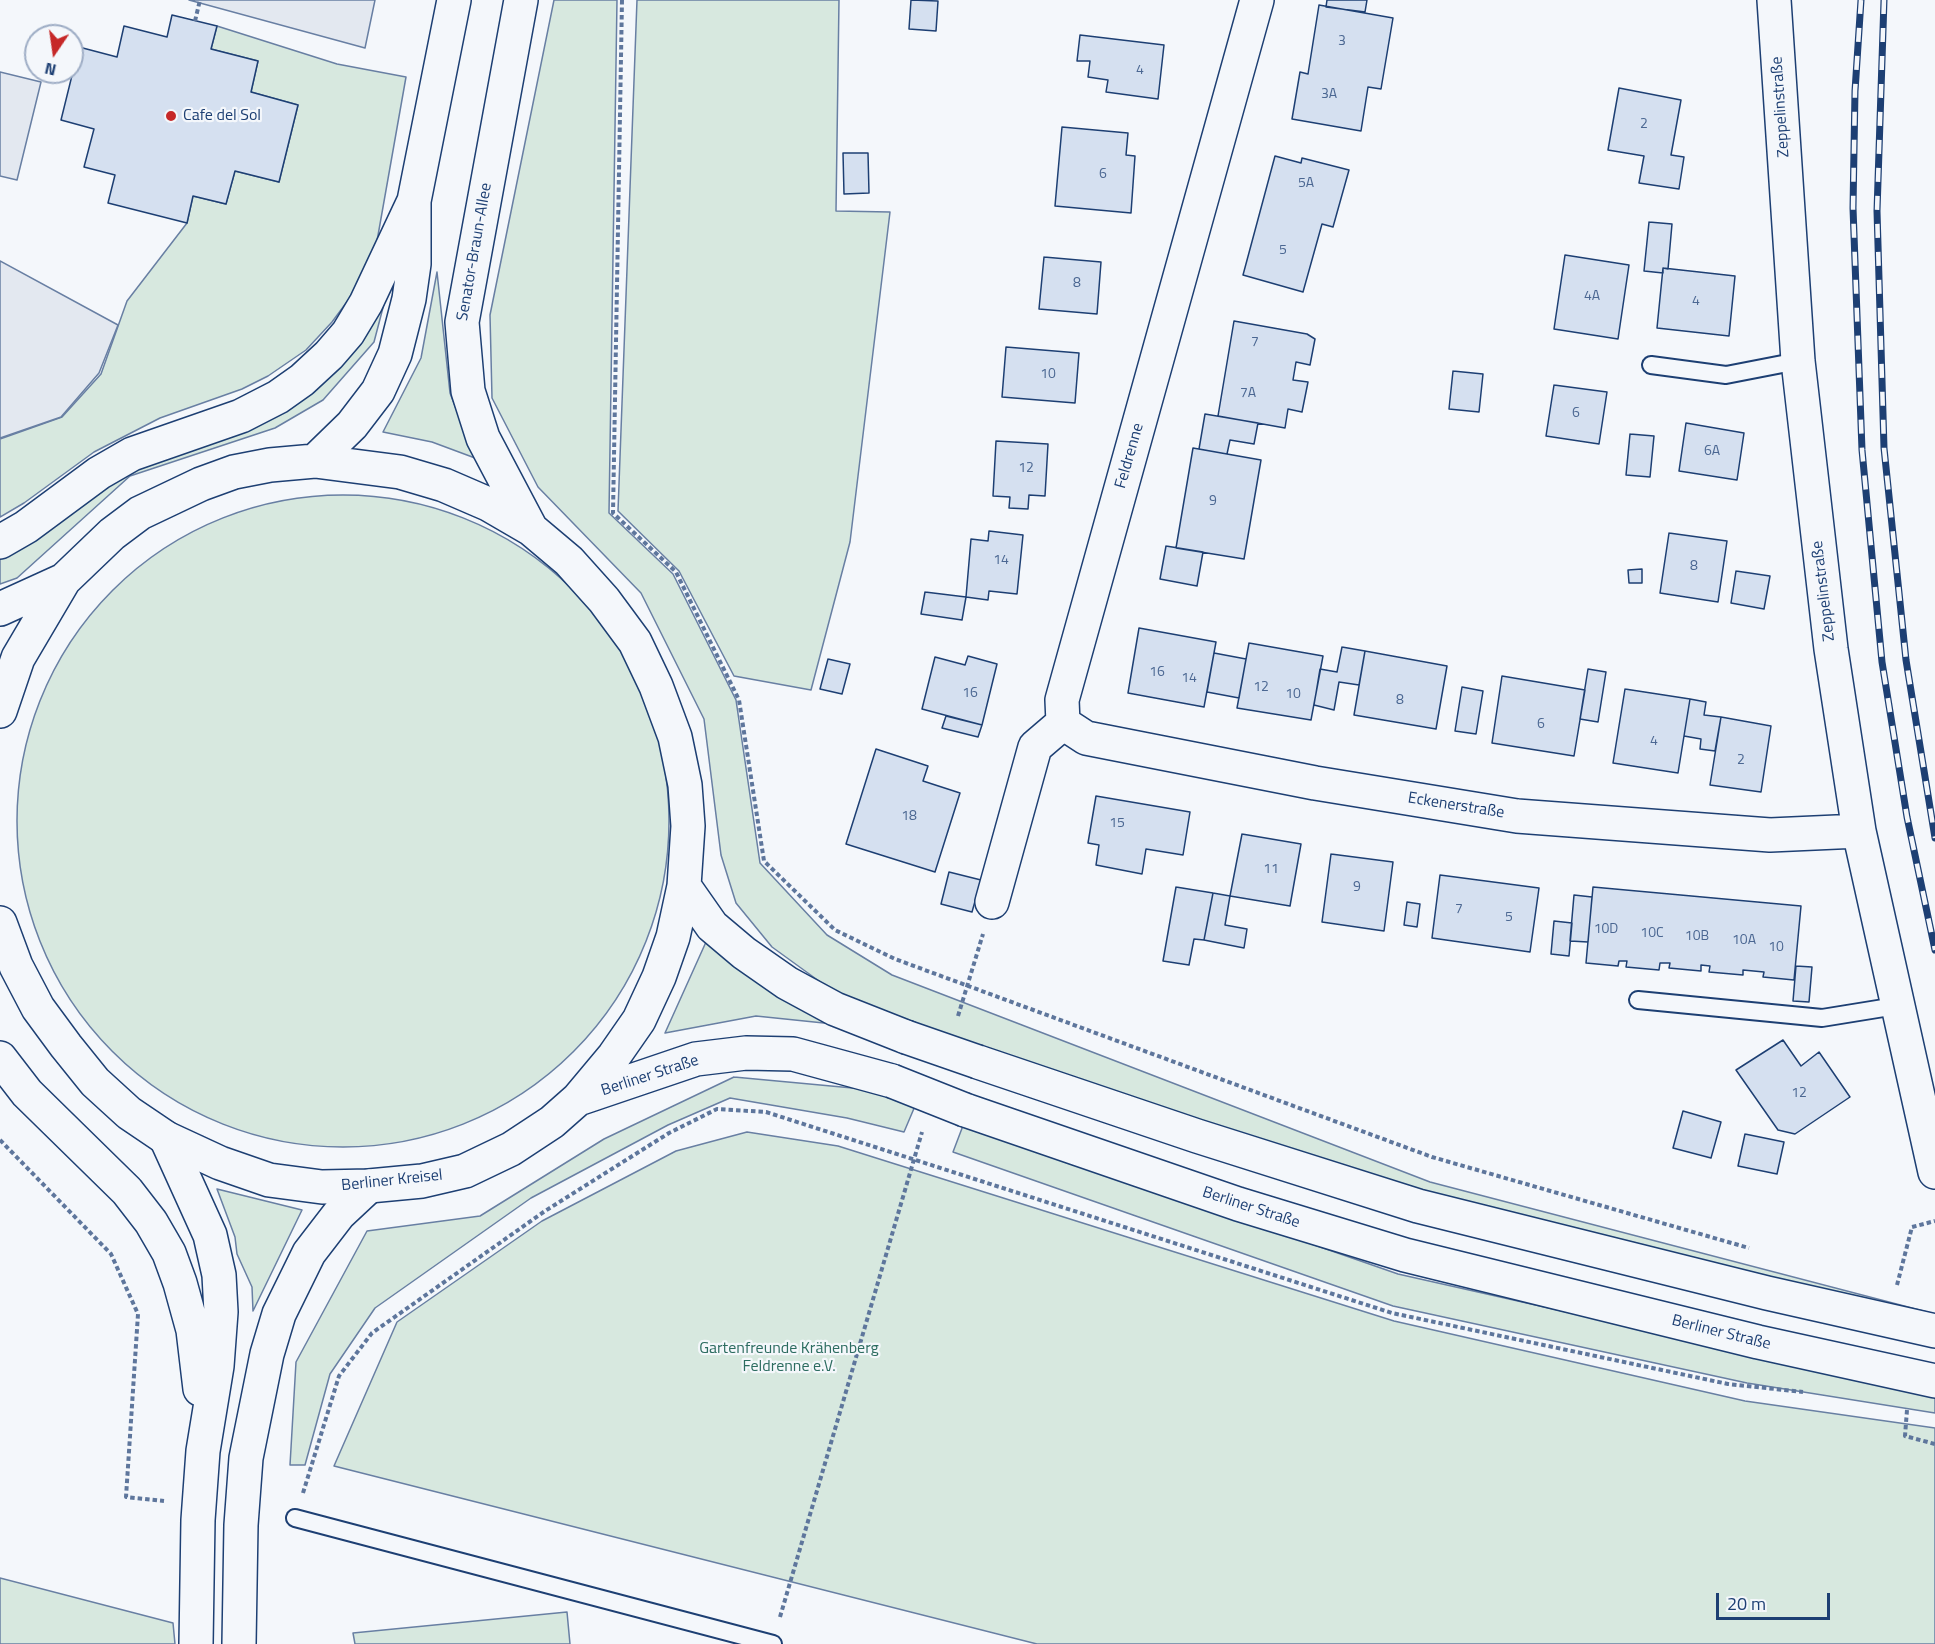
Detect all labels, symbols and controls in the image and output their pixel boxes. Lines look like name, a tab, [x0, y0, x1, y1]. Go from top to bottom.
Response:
north arrow	[24, 24, 84, 84]
house number: 3	[1338, 34, 1346, 50]
street label: Zeppelinstraße	[1768, 56, 1794, 158]
text: N	[42, 57, 59, 83]
house number: 4	[1136, 63, 1144, 79]
house number: 3A	[1321, 87, 1337, 103]
place label: Cafe del Sol	[183, 106, 261, 126]
marker: Cafe del Sol	[164, 109, 178, 123]
house number: 2	[1640, 117, 1648, 133]
house number: 6	[1099, 167, 1107, 183]
house number: 5A	[1298, 176, 1314, 192]
street label: Senator-Braun-Allee	[453, 182, 497, 322]
house number: 5	[1279, 243, 1287, 259]
house number: 8	[1073, 276, 1081, 292]
house number: 4A	[1584, 289, 1600, 305]
house number: 4	[1692, 294, 1700, 310]
house number: 7	[1251, 335, 1259, 351]
house number: 10	[1040, 367, 1056, 383]
house number: 7A	[1240, 386, 1256, 402]
house number: 6	[1572, 406, 1580, 422]
street label: Feldrenne	[1112, 421, 1148, 491]
house number: 6A	[1704, 444, 1720, 460]
house number: 12	[1018, 461, 1034, 477]
house number: 9	[1209, 494, 1217, 510]
street label: Zeppelinstraße	[1808, 540, 1840, 642]
house number: 14	[993, 553, 1009, 569]
house number: 8	[1690, 559, 1698, 575]
house number: 16	[1149, 665, 1165, 681]
house number: 14	[1181, 671, 1197, 687]
house number: 12	[1253, 680, 1269, 696]
house number: 16	[962, 686, 978, 702]
house number: 10	[1285, 687, 1301, 703]
house number: 8	[1396, 693, 1404, 709]
house number: 6	[1537, 717, 1545, 733]
house number: 4	[1650, 734, 1658, 750]
house number: 2	[1737, 753, 1745, 769]
street label: Eckenerstraße	[1406, 789, 1506, 823]
house number: 18	[901, 809, 917, 825]
house number: 15	[1109, 816, 1125, 832]
house number: 11	[1263, 862, 1279, 878]
house number: 9	[1353, 880, 1361, 896]
house number: 7	[1455, 902, 1463, 918]
house number: 5	[1505, 910, 1513, 926]
house number: 10D	[1594, 922, 1618, 938]
house number: 10C	[1640, 926, 1664, 942]
house number: 10B	[1685, 929, 1709, 945]
house number: 10A	[1732, 933, 1756, 949]
house number: 10	[1768, 940, 1784, 956]
street label: Berliner Straße	[599, 1051, 701, 1101]
house number: 12	[1791, 1086, 1807, 1102]
street label: Berliner Kreisel	[340, 1166, 444, 1196]
street label: Berliner Straße	[1200, 1183, 1302, 1233]
street label: Berliner Straße	[1670, 1311, 1772, 1355]
park label: Gartenfreunde Krähenberg Feldrenne e.V.	[699, 1339, 879, 1377]
scale bar	[1719, 1581, 1833, 1619]
text: 20 m	[1727, 1590, 1766, 1617]

